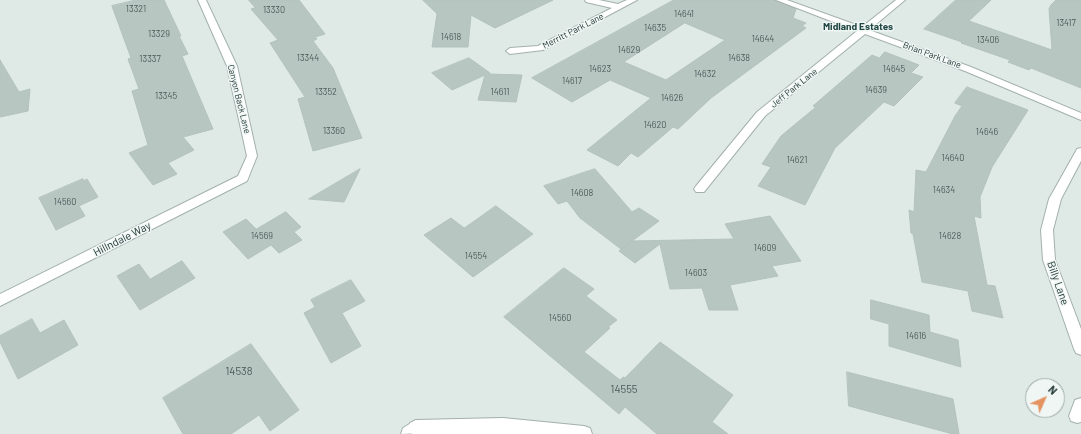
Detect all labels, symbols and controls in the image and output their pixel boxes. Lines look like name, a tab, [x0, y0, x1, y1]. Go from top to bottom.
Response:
house number: 13321	[126, 4, 146, 14]
house number: 13330	[263, 5, 285, 15]
house number: 14641	[674, 9, 694, 19]
street label: Merritt Park Lane	[541, 11, 605, 51]
house number: 13417	[1056, 18, 1076, 28]
district label: Midland Estates	[823, 21, 893, 33]
house number: 14635	[644, 23, 666, 33]
house number: 13329	[148, 29, 170, 39]
house number: 14618	[441, 32, 461, 42]
house number: 14644	[752, 34, 774, 44]
house number: 13406	[977, 35, 999, 45]
street label: Brian Park Lane	[901, 39, 963, 71]
house number: 14629	[618, 45, 640, 55]
house number: 13344	[297, 53, 319, 63]
house number: 14638	[728, 53, 750, 63]
house number: 13337	[139, 54, 161, 64]
street label: Canyon Back Lane	[225, 63, 253, 135]
house number: 14623	[589, 64, 611, 74]
house number: 14645	[883, 64, 905, 74]
street label: Jeff Park Lane	[768, 66, 820, 110]
house number: 14632	[694, 69, 716, 79]
house number: 14617	[562, 76, 582, 86]
house number: 14639	[865, 85, 887, 95]
house number: 13352	[315, 87, 337, 97]
house number: 14611	[491, 87, 509, 97]
house number: 13345	[155, 91, 177, 101]
house number: 14626	[661, 93, 683, 103]
house number: 14620	[644, 120, 666, 130]
house number: 13360	[323, 126, 345, 136]
house number: 14646	[976, 127, 998, 137]
house number: 14640	[942, 153, 964, 163]
house number: 14621	[787, 155, 807, 165]
house number: 14634	[933, 185, 955, 195]
house number: 14608	[571, 188, 593, 198]
house number: 14560	[54, 197, 76, 207]
street label: Hillndale Way	[91, 219, 153, 259]
house number: 14569	[251, 231, 273, 241]
house number: 14628	[939, 231, 961, 241]
house number: 14609	[754, 243, 776, 253]
house number: 14554	[465, 251, 487, 261]
street label: Billy Lane	[1044, 259, 1072, 307]
house number: 14603	[685, 268, 707, 278]
house number: 14560	[549, 313, 571, 323]
house number: 14616	[906, 331, 926, 341]
house number: 14538	[226, 364, 252, 378]
north arrow	[1025, 378, 1065, 418]
house number: 14555	[611, 382, 637, 396]
text: N	[1046, 383, 1060, 397]

